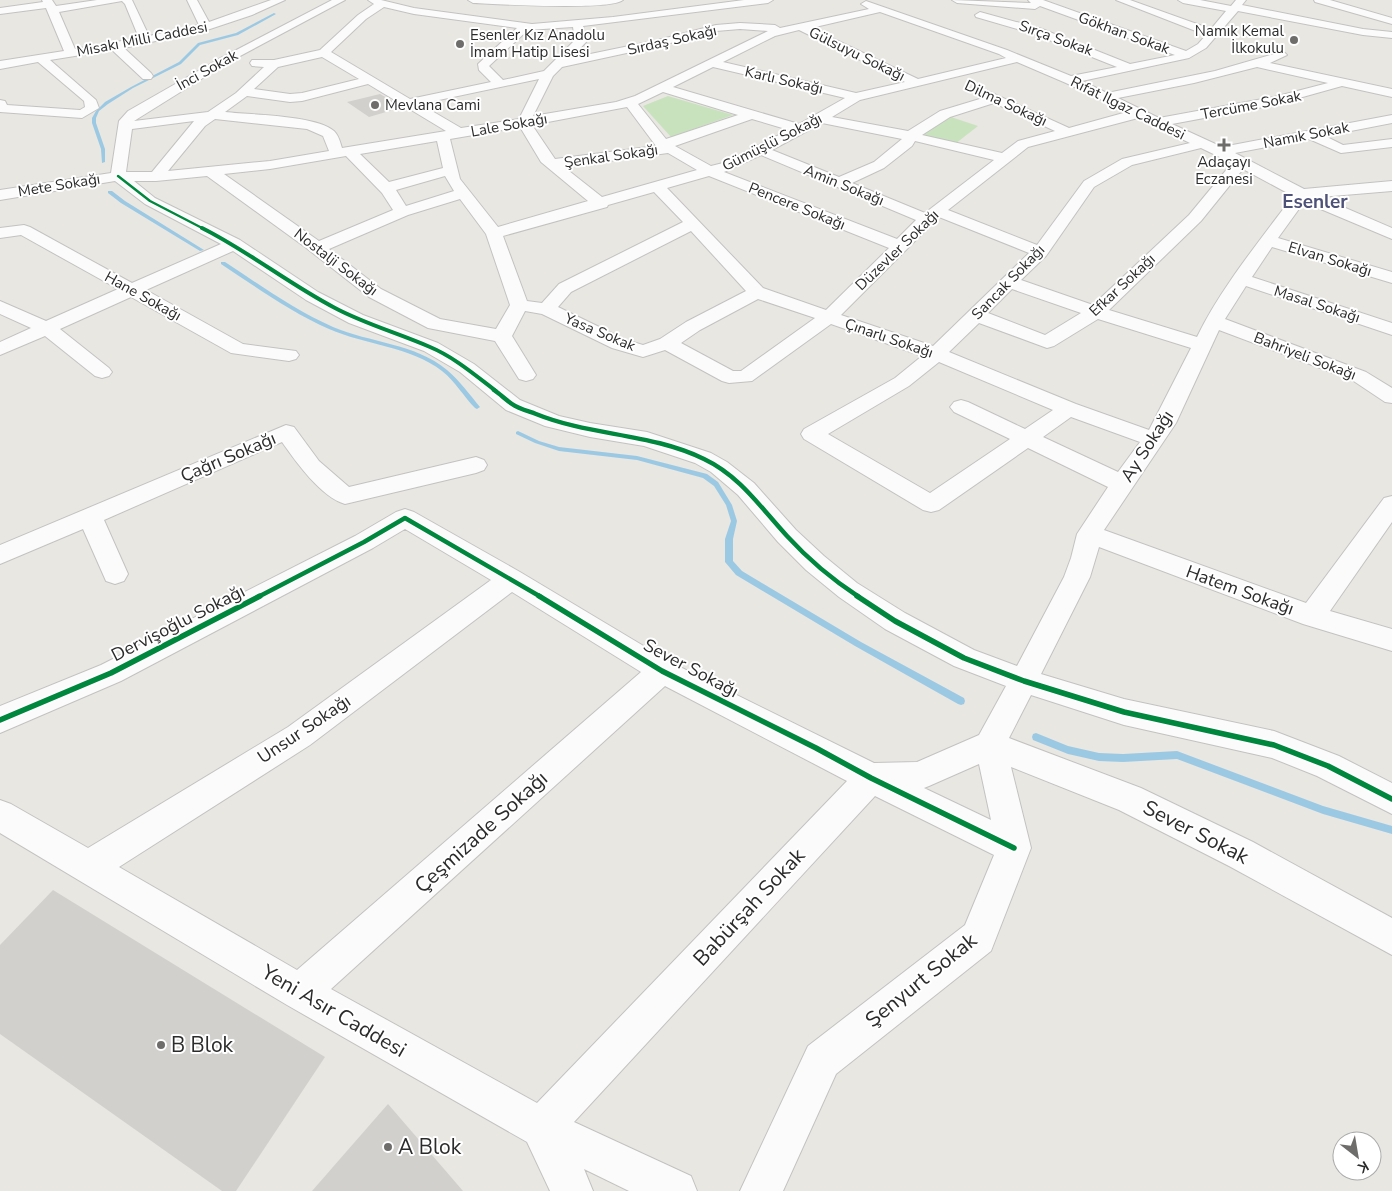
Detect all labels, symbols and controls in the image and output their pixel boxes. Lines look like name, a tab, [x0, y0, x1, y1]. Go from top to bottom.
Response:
street label: Gökhan Sokak	[1075, 7, 1173, 59]
street label: Sırça Sokak	[1016, 15, 1096, 61]
street label: Misakı Milli Caddesi	[75, 17, 209, 61]
street label: Sırdaş Sokağı	[625, 20, 719, 60]
place label: Namık Kemal İlkokulu	[1195, 21, 1285, 58]
street label: Gülsuyu Sokağı	[806, 22, 908, 86]
place label: Esenler Kız Anadolu İmam Hatip Lisesi	[470, 25, 605, 62]
marker: Namık Kemal İlkokulu	[1288, 34, 1300, 46]
marker: Esenler Kız Anadolu İmam Hatip Lisesi	[454, 38, 466, 50]
street label: İnci Sokak	[173, 45, 242, 95]
street label: Karlı Sokağı	[743, 61, 825, 99]
street label: Rıfat Ilgaz Caddesi	[1067, 72, 1189, 144]
street label: Dilma Sokağı	[961, 75, 1051, 131]
street label: Tercüme Sokak	[1199, 85, 1303, 125]
place label: Mevlana Cami	[385, 95, 480, 115]
marker: Mevlana Cami	[369, 99, 381, 111]
street label: Lale Sokağı	[469, 108, 549, 142]
street label: Gümüşlü Sokağı	[719, 108, 825, 176]
street label: Namık Sokak	[1261, 117, 1351, 153]
marker: Adaçayı Eczanesi	[1218, 139, 1230, 151]
street label: Şenkal Sokağı	[563, 140, 659, 172]
place label: Adaçayı Eczanesi	[1195, 152, 1253, 189]
street label: Amin Sokağı	[801, 160, 887, 210]
street label: Mete Sokağı	[16, 169, 102, 201]
street label: Pencere Sokağı	[746, 177, 848, 235]
district label: Esenler	[1282, 189, 1348, 215]
street label: Düzevler Sokağı	[851, 205, 943, 295]
street label: Nostalji Sokağı	[290, 224, 382, 300]
street label: Elvan Sokağı	[1286, 237, 1374, 281]
street label: Sancak Sokağı	[967, 240, 1049, 324]
street label: Efkar Sokağı	[1085, 249, 1159, 321]
street label: Hane Sokağı	[101, 267, 185, 325]
street label: Masal Sokağı	[1271, 281, 1363, 327]
street label: Yasa Sokak	[561, 308, 639, 356]
street label: Çınarlı Sokağı	[842, 314, 936, 362]
street label: Bahriyeli Sokağı	[1251, 327, 1359, 385]
street label: Ay Sokağı	[1115, 406, 1179, 486]
street label: Çağrı Sokağı	[177, 426, 279, 488]
street label: Hatem Sokağı	[1183, 559, 1297, 621]
street label: Dervişoğlu Sokağı	[107, 579, 249, 667]
street label: Sever Sokağı	[639, 633, 743, 703]
street label: Unsur Sokağı	[253, 689, 355, 769]
street label: Çeşmizade Sokağı	[408, 765, 554, 899]
street label: Sever Sokak	[1138, 793, 1254, 871]
street label: Babürşah Sokak	[687, 842, 811, 972]
street label: Şenyurt Sokak	[859, 926, 983, 1034]
street label: Yeni Asır Caddesi	[256, 958, 412, 1064]
place label: B Blok	[171, 1031, 234, 1059]
marker: B Blok	[155, 1039, 167, 1051]
north arrow	[1332, 1131, 1382, 1181]
place label: A Blok	[398, 1133, 462, 1161]
marker: A Blok	[382, 1141, 394, 1153]
text: K	[1354, 1156, 1372, 1178]

